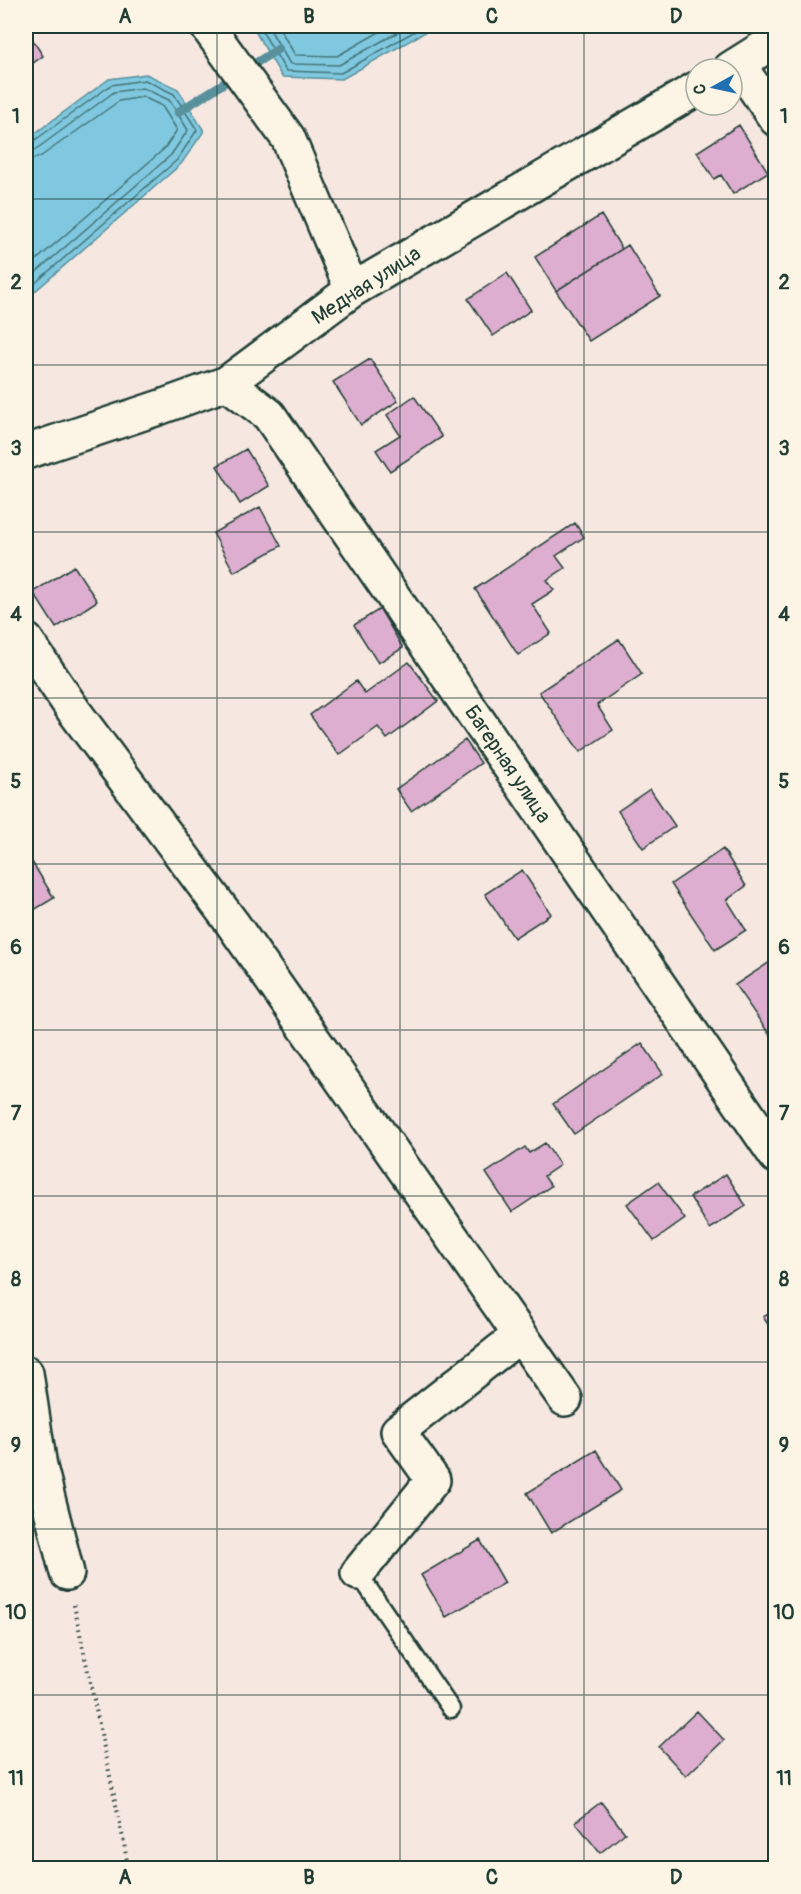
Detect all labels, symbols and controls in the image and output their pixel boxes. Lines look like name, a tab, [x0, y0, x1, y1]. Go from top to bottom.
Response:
text: A	[119, 4, 132, 29]
text: B	[303, 4, 315, 29]
text: C	[486, 4, 498, 29]
text: D	[670, 4, 683, 29]
north arrow	[684, 57, 744, 117]
text: С	[690, 83, 711, 95]
text: 1	[12, 104, 20, 129]
text: 1	[780, 104, 788, 129]
street label: Медная улица	[306, 240, 426, 331]
text: 2	[10, 270, 22, 295]
text: 2	[778, 270, 790, 295]
text: 3	[10, 436, 22, 461]
text: 3	[778, 436, 790, 461]
text: 4	[10, 602, 22, 627]
text: 4	[778, 602, 790, 627]
street label: Багерная улица	[458, 700, 557, 829]
text: 5	[11, 769, 22, 794]
text: 5	[779, 769, 790, 794]
text: 6	[10, 935, 22, 960]
text: 6	[778, 935, 790, 960]
text: 7	[11, 1101, 22, 1126]
text: 7	[779, 1101, 790, 1126]
text: 8	[11, 1267, 21, 1292]
text: 8	[779, 1267, 789, 1292]
text: 9	[11, 1433, 21, 1458]
text: 9	[779, 1433, 789, 1458]
text: 10	[5, 1600, 27, 1625]
text: 10	[773, 1600, 795, 1625]
text: 11	[8, 1766, 24, 1791]
text: 11	[776, 1766, 792, 1791]
text: A	[119, 1865, 132, 1890]
text: B	[303, 1865, 315, 1890]
text: C	[486, 1865, 498, 1890]
text: D	[670, 1865, 683, 1890]

